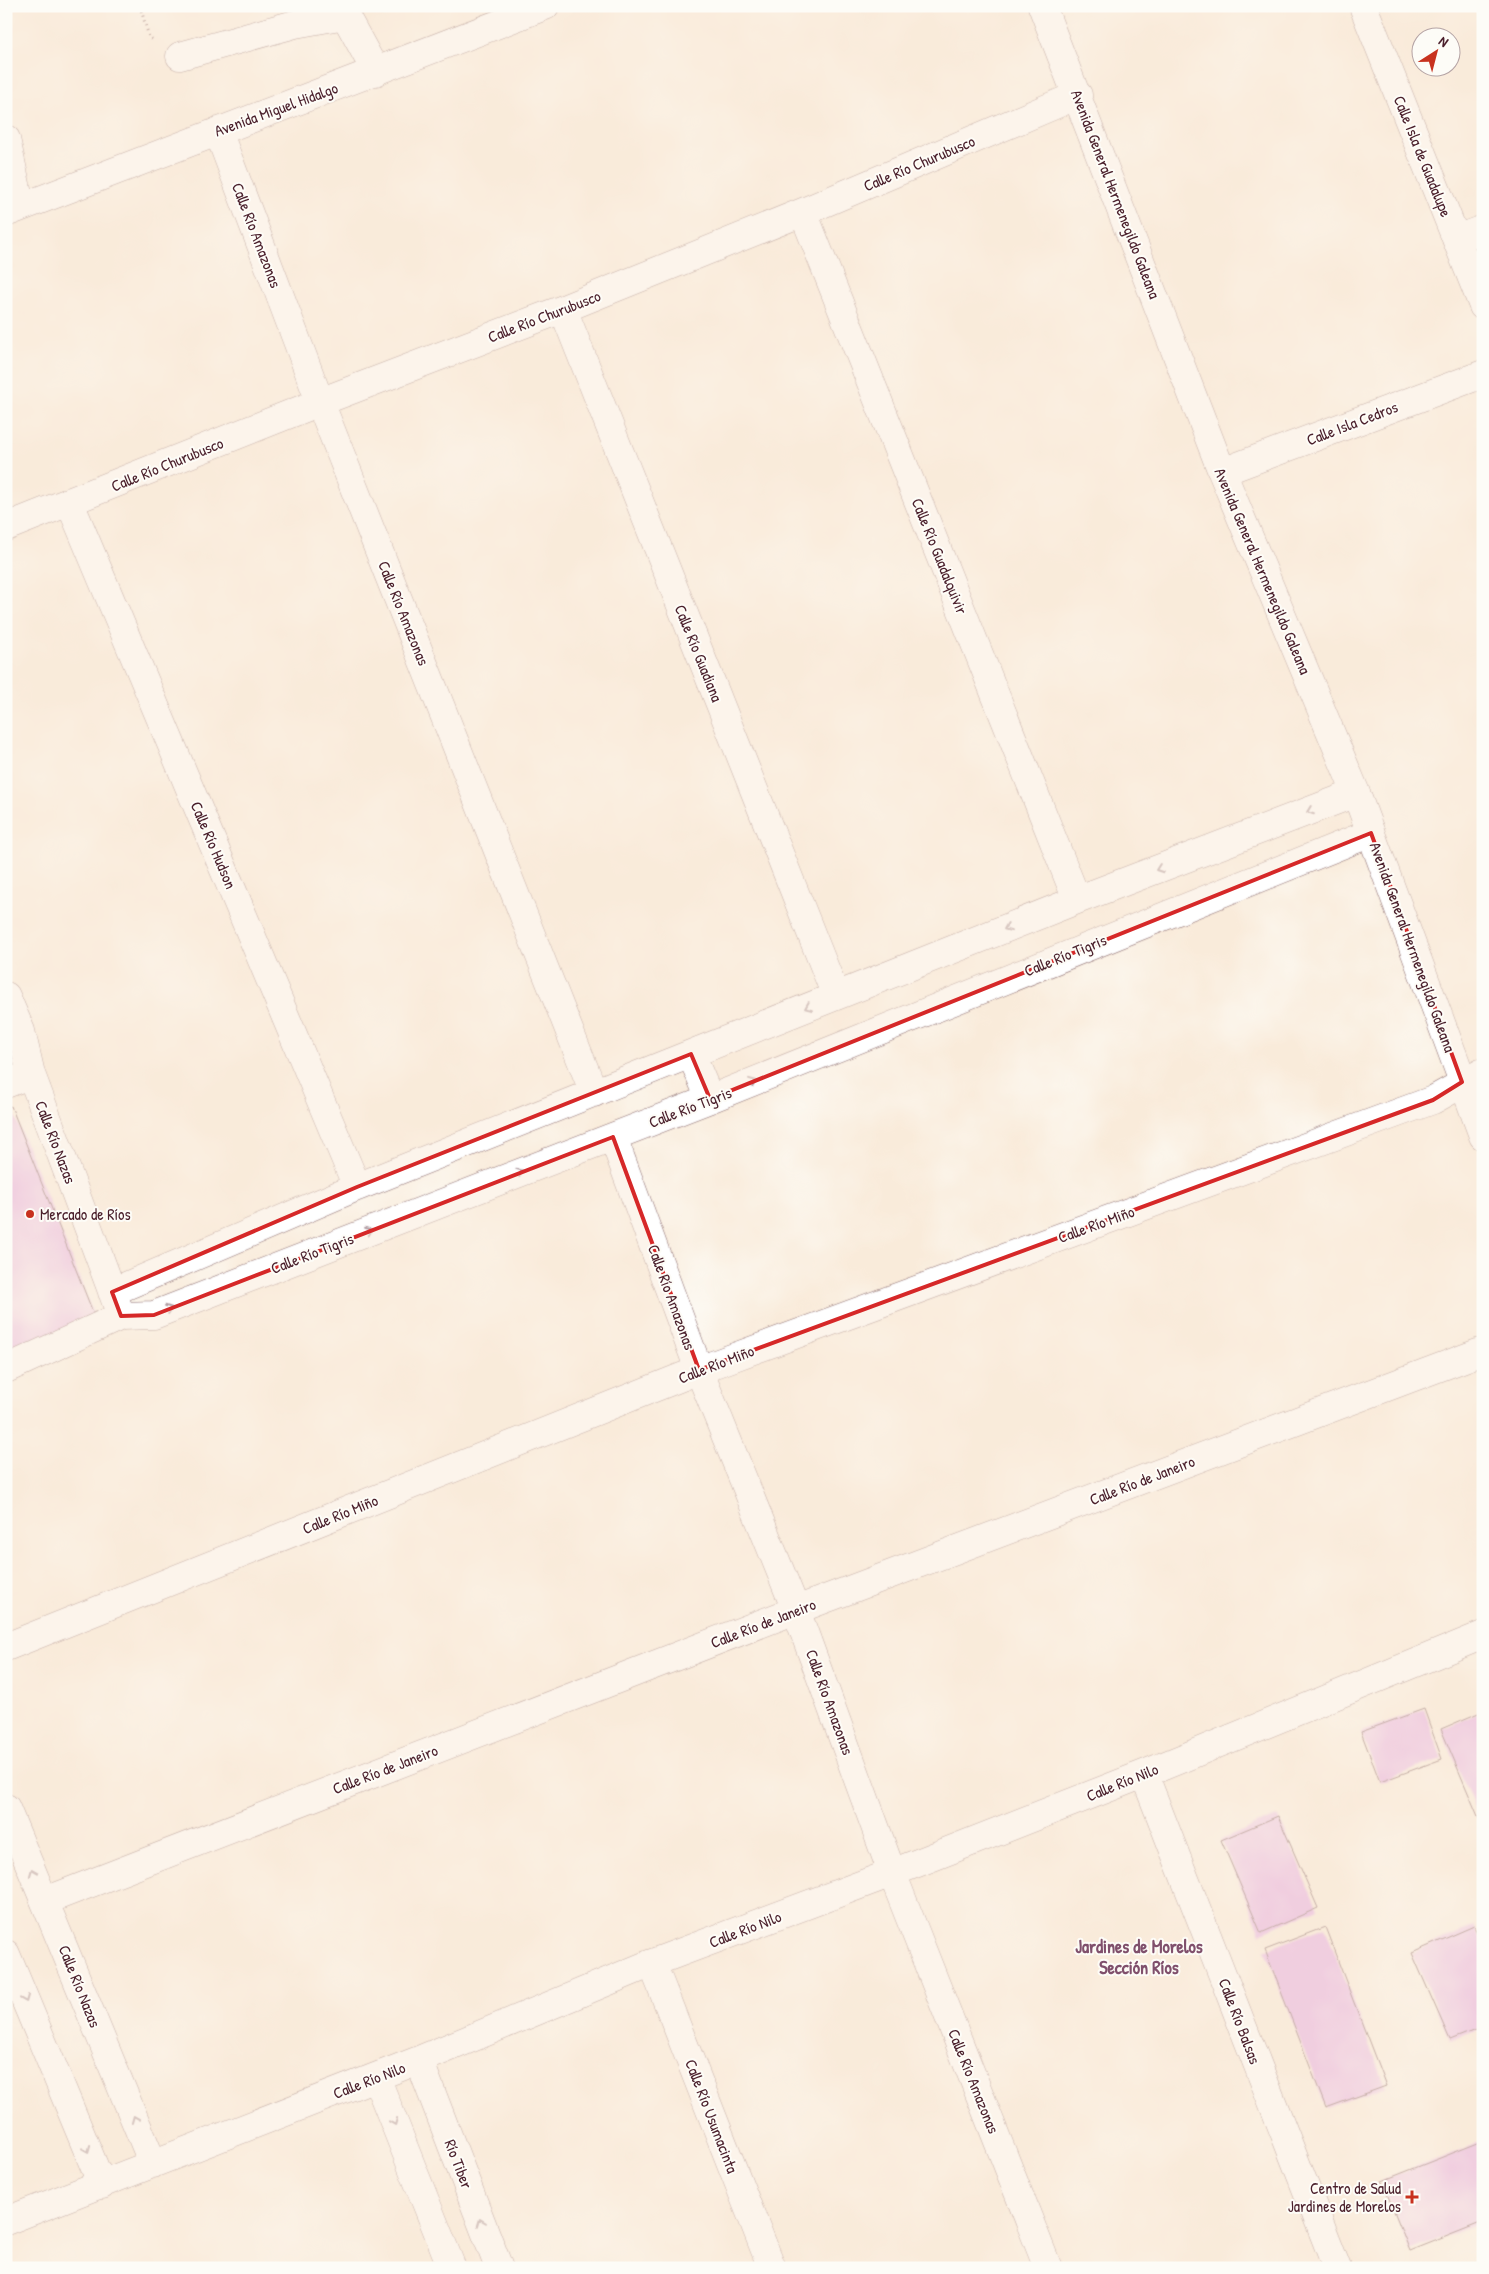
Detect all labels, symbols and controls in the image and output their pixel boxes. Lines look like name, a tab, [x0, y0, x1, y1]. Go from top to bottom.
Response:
north arrow	[1412, 28, 1462, 78]
text: N	[1435, 31, 1453, 51]
street label: Avenida Miguel Hidalgo	[211, 76, 341, 142]
street label: Avenida General Hermenegildo Galeana	[1066, 86, 1166, 302]
street label: Calle Isla de Guadalupe	[1389, 92, 1458, 221]
street label: Calle Río Churubusco	[860, 129, 979, 196]
street label: Calle Río Amazonas	[227, 179, 287, 291]
street label: Calle Río Churubusco	[484, 284, 604, 348]
street label: Calle Isla Cedros	[1303, 395, 1401, 451]
street label: Calle Río Churubusco	[108, 431, 227, 497]
street label: Avenida General Hermenegildo Galeana	[1209, 464, 1317, 678]
street label: Calle Río Guadalquivir	[907, 495, 973, 617]
street label: Calle Río Amazonas	[373, 557, 435, 669]
street label: Calle Río Guadiana	[670, 601, 728, 705]
street label: Calle Río Hudson	[186, 798, 242, 892]
one-way arrow	[1307, 805, 1315, 815]
street label: Avenida General Hermenegildo Galeana	[1365, 839, 1461, 1055]
one-way arrow	[1155, 863, 1164, 873]
one-way arrow	[1003, 921, 1012, 932]
street label: Calle Río Tigris	[1021, 928, 1109, 982]
one-way arrow	[804, 1002, 812, 1012]
one-way arrow	[749, 1078, 757, 1088]
street label: Calle Río Tigris	[645, 1081, 735, 1133]
street label: Calle Río Nazas	[30, 1097, 82, 1187]
one-way arrow	[516, 1168, 524, 1178]
street label: Calle Río Miño	[1055, 1200, 1138, 1248]
place label: Mercado de Ríos	[40, 1203, 131, 1225]
marker: Mercado de Ríos	[24, 1208, 36, 1220]
street label: Calle Río Tigris	[267, 1227, 357, 1279]
one-way arrow	[364, 1227, 373, 1237]
street label: Calle Río Amazonas	[643, 1241, 701, 1353]
one-way arrow	[164, 1305, 172, 1315]
street label: Calle Río Miño	[675, 1339, 758, 1389]
street label: Calle Río de Janeiro	[1086, 1450, 1198, 1510]
street label: Calle Río Miño	[299, 1489, 382, 1539]
street label: Calle Río de Janeiro	[707, 1593, 819, 1653]
street label: Calle Río Amazonas	[801, 1646, 859, 1758]
street label: Calle Río de Janeiro	[329, 1739, 441, 1799]
street label: Calle Río Nilo	[1083, 1757, 1162, 1806]
one-way arrow	[28, 1868, 39, 1877]
street label: Calle Río Nilo	[706, 1905, 785, 1953]
district label: Jardines de Morelos Sección Ríos	[1075, 1934, 1203, 1980]
street label: Calle Río Nazas	[53, 1942, 107, 2030]
street label: Calle Río Balsas	[1214, 1975, 1266, 2067]
one-way arrow	[19, 1994, 29, 2003]
street label: Calle Río Amazonas	[943, 2025, 1005, 2137]
street label: Calle Río Nilo	[330, 2056, 409, 2104]
street label: Calle Río Usumacinta	[680, 2056, 744, 2176]
one-way arrow	[130, 2115, 141, 2124]
one-way arrow	[388, 2117, 398, 2126]
street label: Río Tiber	[440, 2136, 478, 2192]
one-way arrow	[81, 2145, 91, 2153]
place label: Centro de Salud Jardines de Morelos	[1288, 2177, 1401, 2217]
marker: Centro de Salud Jardines de Morelos	[1405, 2190, 1419, 2204]
one-way arrow	[477, 2218, 488, 2227]

